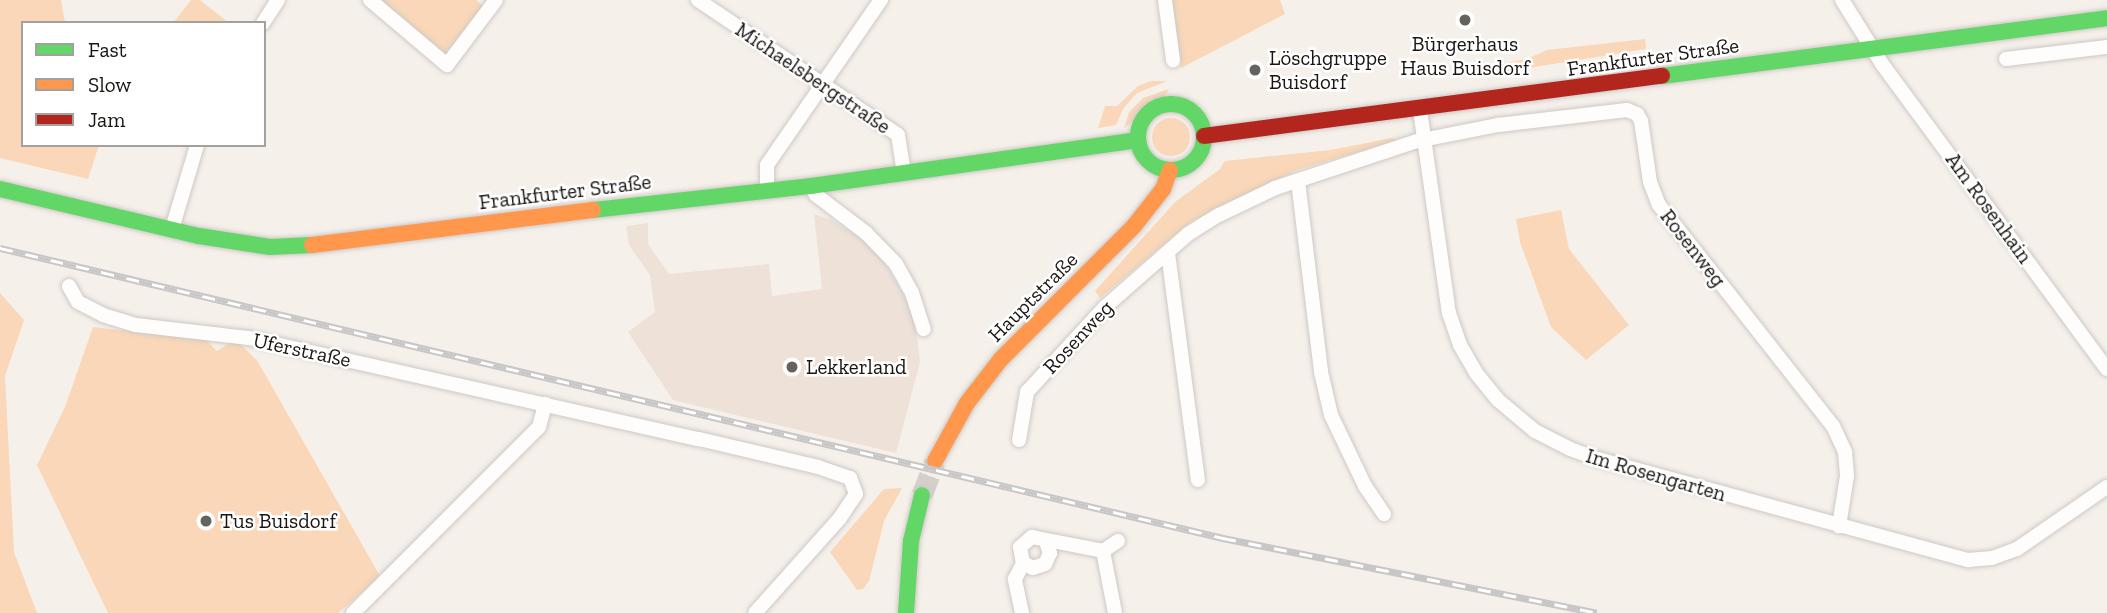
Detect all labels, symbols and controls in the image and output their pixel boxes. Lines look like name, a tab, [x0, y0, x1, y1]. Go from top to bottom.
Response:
marker: Bürgerhaus Haus Buisdorf	[1457, 12, 1473, 28]
street label: Michaelsbergstraße	[731, 17, 895, 139]
legend	[21, 21, 266, 147]
place label: Bürgerhaus Haus Buisdorf	[1401, 31, 1529, 81]
street label: Frankfurter Straße	[1565, 32, 1741, 82]
text: Fast	[88, 37, 127, 62]
place label: Löschgruppe Buisdorf	[1269, 45, 1387, 95]
marker: Löschgruppe Buisdorf	[1247, 62, 1263, 78]
text: Slow	[88, 72, 131, 97]
text: Jam	[88, 107, 125, 132]
street label: Am Rosenhain	[1940, 148, 2038, 268]
street label: Frankfurter Straße	[477, 169, 653, 215]
street label: Rosenweg	[1655, 204, 1731, 292]
street label: Hauptstraße	[983, 247, 1083, 347]
street label: Rosenweg	[1038, 295, 1118, 379]
street label: Uferstraße	[251, 327, 353, 373]
place label: Lekkerland	[806, 354, 907, 380]
marker: Lekkerland	[784, 359, 800, 375]
street label: Im Rosengarten	[1583, 443, 1729, 507]
place label: Tus Buisdorf	[220, 508, 336, 534]
marker: Tus Buisdorf	[198, 513, 214, 529]

